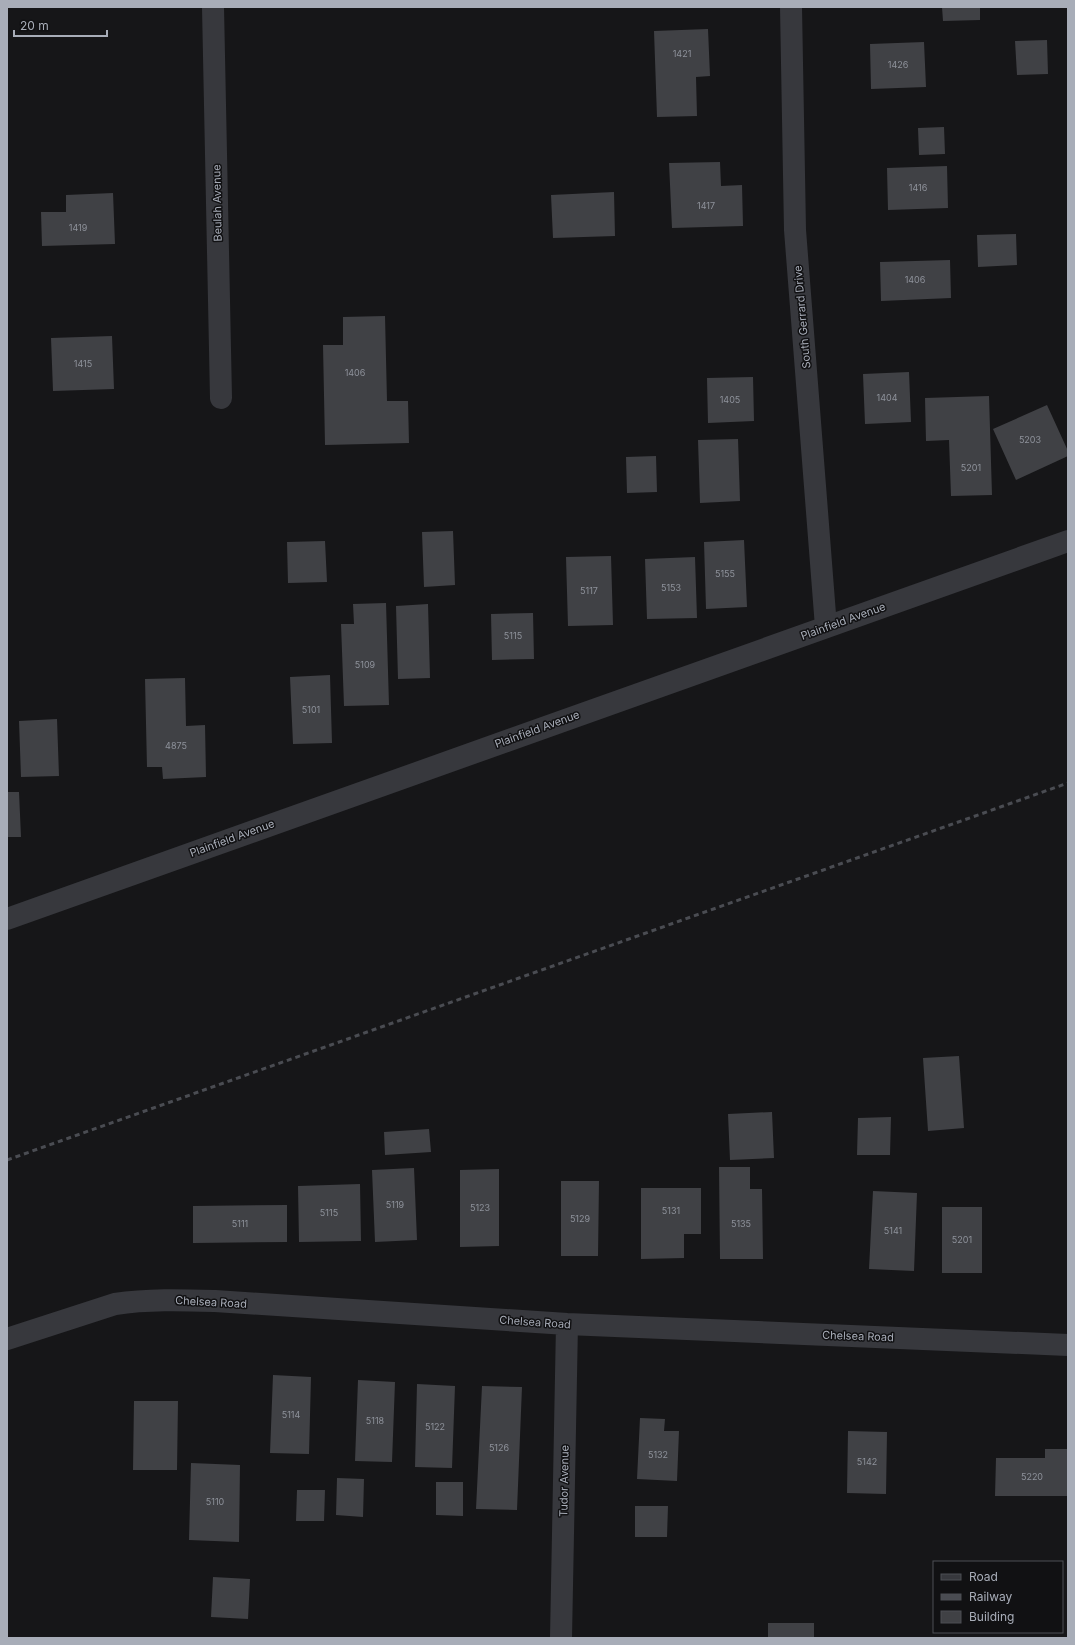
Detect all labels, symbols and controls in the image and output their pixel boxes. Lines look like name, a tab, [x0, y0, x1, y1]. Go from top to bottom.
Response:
scale bar	[14, 12, 107, 38]
text: 20 m	[20, 18, 49, 33]
house number: 1421	[673, 48, 691, 59]
house number: 1426	[888, 59, 909, 70]
street label: Beulah Avenue	[209, 164, 225, 242]
house number: 1416	[909, 182, 928, 193]
house number: 1417	[697, 200, 715, 211]
house number: 1419	[69, 222, 88, 233]
street label: South Gerrard Drive	[791, 265, 813, 369]
house number: 1406	[905, 274, 926, 285]
house number: 1415	[74, 358, 92, 369]
house number: 1406	[345, 367, 366, 378]
house number: 1404	[877, 392, 898, 403]
house number: 1405	[720, 394, 740, 405]
house number: 5203	[1019, 434, 1042, 445]
house number: 5201	[961, 462, 981, 473]
house number: 5155	[715, 568, 735, 579]
house number: 5153	[661, 582, 682, 593]
house number: 5117	[580, 585, 598, 596]
street label: Plainfield Avenue	[799, 599, 887, 643]
house number: 5115	[504, 630, 522, 641]
house number: 5109	[355, 659, 376, 670]
house number: 5101	[302, 704, 320, 715]
street label: Plainfield Avenue	[493, 707, 581, 751]
house number: 4875	[165, 740, 187, 751]
street label: Plainfield Avenue	[188, 816, 276, 860]
house number: 5119	[386, 1199, 405, 1210]
house number: 5123	[470, 1202, 491, 1213]
house number: 5131	[662, 1205, 680, 1216]
house number: 5115	[320, 1207, 338, 1218]
house number: 5129	[570, 1213, 591, 1224]
house number: 5111	[232, 1218, 248, 1229]
house number: 5135	[731, 1218, 751, 1229]
house number: 5141	[884, 1225, 902, 1236]
house number: 5201	[952, 1234, 972, 1245]
street label: Chelsea Road	[175, 1293, 247, 1311]
street label: Chelsea Road	[499, 1313, 571, 1331]
street label: Chelsea Road	[822, 1328, 894, 1344]
house number: 5114	[282, 1409, 300, 1420]
house number: 5118	[366, 1415, 385, 1426]
house number: 5122	[425, 1421, 445, 1432]
house number: 5126	[489, 1442, 510, 1453]
street label: Tudor Avenue	[556, 1445, 572, 1517]
house number: 5132	[648, 1449, 668, 1460]
house number: 5142	[857, 1456, 877, 1467]
house number: 5220	[1021, 1471, 1043, 1482]
house number: 5110	[206, 1496, 225, 1507]
legend	[933, 1561, 1063, 1633]
text: Road	[969, 1569, 998, 1584]
text: Railway	[969, 1589, 1013, 1604]
text: Building	[969, 1609, 1014, 1624]

